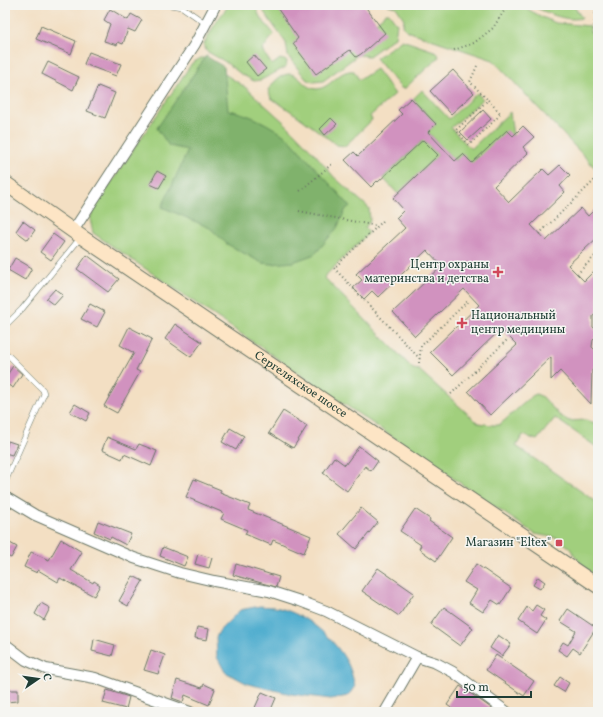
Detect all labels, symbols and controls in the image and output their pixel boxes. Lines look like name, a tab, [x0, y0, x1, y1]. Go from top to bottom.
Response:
place label: Центр охраны материнства и детства	[365, 257, 490, 287]
marker: Центр охраны материнства и детства	[492, 266, 504, 278]
place label: Национальный центр медицины	[471, 308, 566, 338]
marker: Национальный центр медицины	[456, 317, 468, 329]
street label: Сергеляхское шоссе	[251, 348, 351, 422]
place label: Магазин "Eltex"	[465, 535, 551, 551]
marker: Магазин "Eltex"	[554, 538, 564, 548]
north arrow	[18, 659, 58, 699]
text: С	[38, 672, 54, 682]
scale bar	[457, 673, 531, 699]
text: 50 m	[463, 680, 489, 696]

